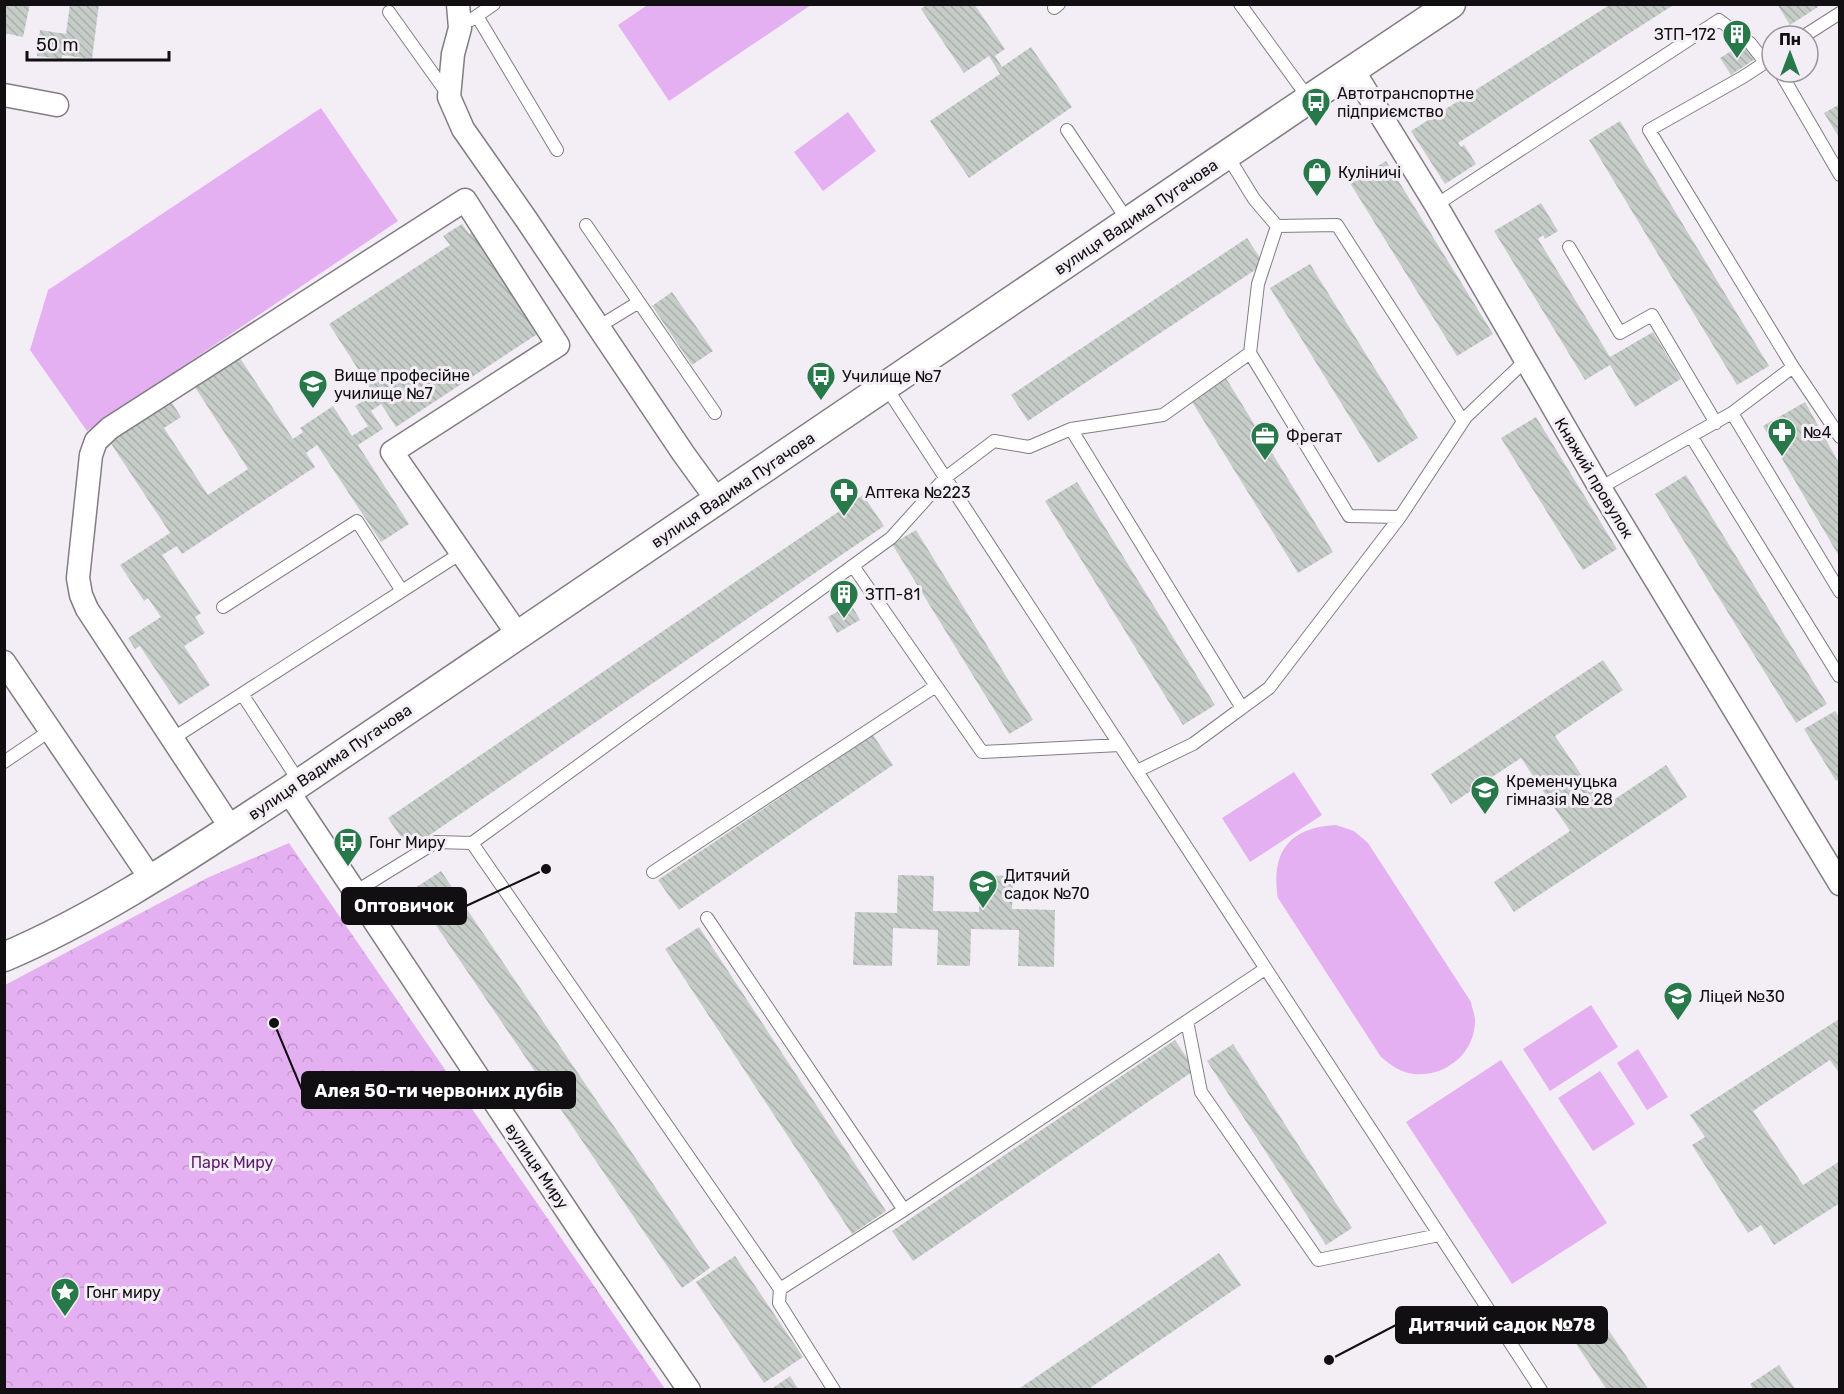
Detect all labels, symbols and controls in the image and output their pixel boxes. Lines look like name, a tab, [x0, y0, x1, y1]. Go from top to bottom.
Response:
building icon: ЗТП-172	[1721, 18, 1753, 60]
scale bar	[27, 24, 170, 62]
north arrow	[1760, 24, 1820, 84]
place label: ЗТП-172	[1654, 25, 1716, 44]
text: Пн	[1779, 30, 1801, 49]
text: 50 m	[36, 34, 79, 56]
place label: Автотранспортне підприємство	[1337, 84, 1474, 121]
bus stop icon: Автотранспортне підприємство	[1300, 86, 1332, 128]
street label: вулиця Вадима Пугачова	[1051, 155, 1221, 279]
shop icon: Куліничі	[1301, 156, 1333, 198]
place label: Куліничі	[1338, 163, 1401, 182]
bus stop icon: Училище №7	[805, 360, 837, 402]
place label: Вище професійне училище №7	[334, 366, 470, 403]
place label: Училище №7	[842, 367, 941, 386]
school or university icon: Вище професійне училище №7	[297, 368, 329, 410]
street label: Княжий провулок	[1550, 414, 1638, 542]
pharmacy icon: №4	[1766, 416, 1798, 458]
office icon: Фрегат	[1249, 420, 1281, 462]
place label: №4	[1803, 423, 1832, 442]
place label: Фрегат	[1286, 427, 1342, 446]
street label: вулиця Вадима Пугачова	[648, 428, 818, 552]
pharmacy icon: Аптека №223	[828, 476, 860, 518]
place label: Аптека №223	[865, 483, 971, 502]
building icon: ЗТП-81	[828, 578, 860, 620]
place label: ЗТП-81	[865, 585, 920, 604]
street label: вулиця Вадима Пугачова	[245, 700, 415, 824]
place label: Кременчуцька гімназія № 28	[1506, 772, 1617, 809]
school or university icon: Кременчуцька гімназія № 28	[1469, 774, 1501, 816]
bus stop icon: Гонг Миру	[332, 826, 364, 868]
place label: Гонг Миру	[369, 833, 446, 852]
place label: Дитячий садок №70	[1004, 866, 1090, 903]
school or university icon: Дитячий садок №70	[967, 868, 999, 910]
callout: Оптовичок	[342, 888, 466, 924]
text: Оптовичок	[354, 895, 454, 917]
school or university icon: Ліцей №30	[1662, 980, 1694, 1022]
place label: Ліцей №30	[1699, 987, 1785, 1006]
callout: Алея 50-ти червоних дубів	[302, 1072, 575, 1108]
text: Алея 50-ти червоних дубів	[315, 1080, 564, 1102]
street label: вулиця Миру	[501, 1120, 573, 1213]
park label: Парк Миру	[191, 1153, 274, 1172]
place icon: Гонг миру	[49, 1276, 81, 1318]
place label: Гонг миру	[86, 1283, 161, 1302]
callout: Дитячий садок №78	[1396, 1307, 1607, 1343]
text: Дитячий садок №78	[1408, 1314, 1596, 1336]

